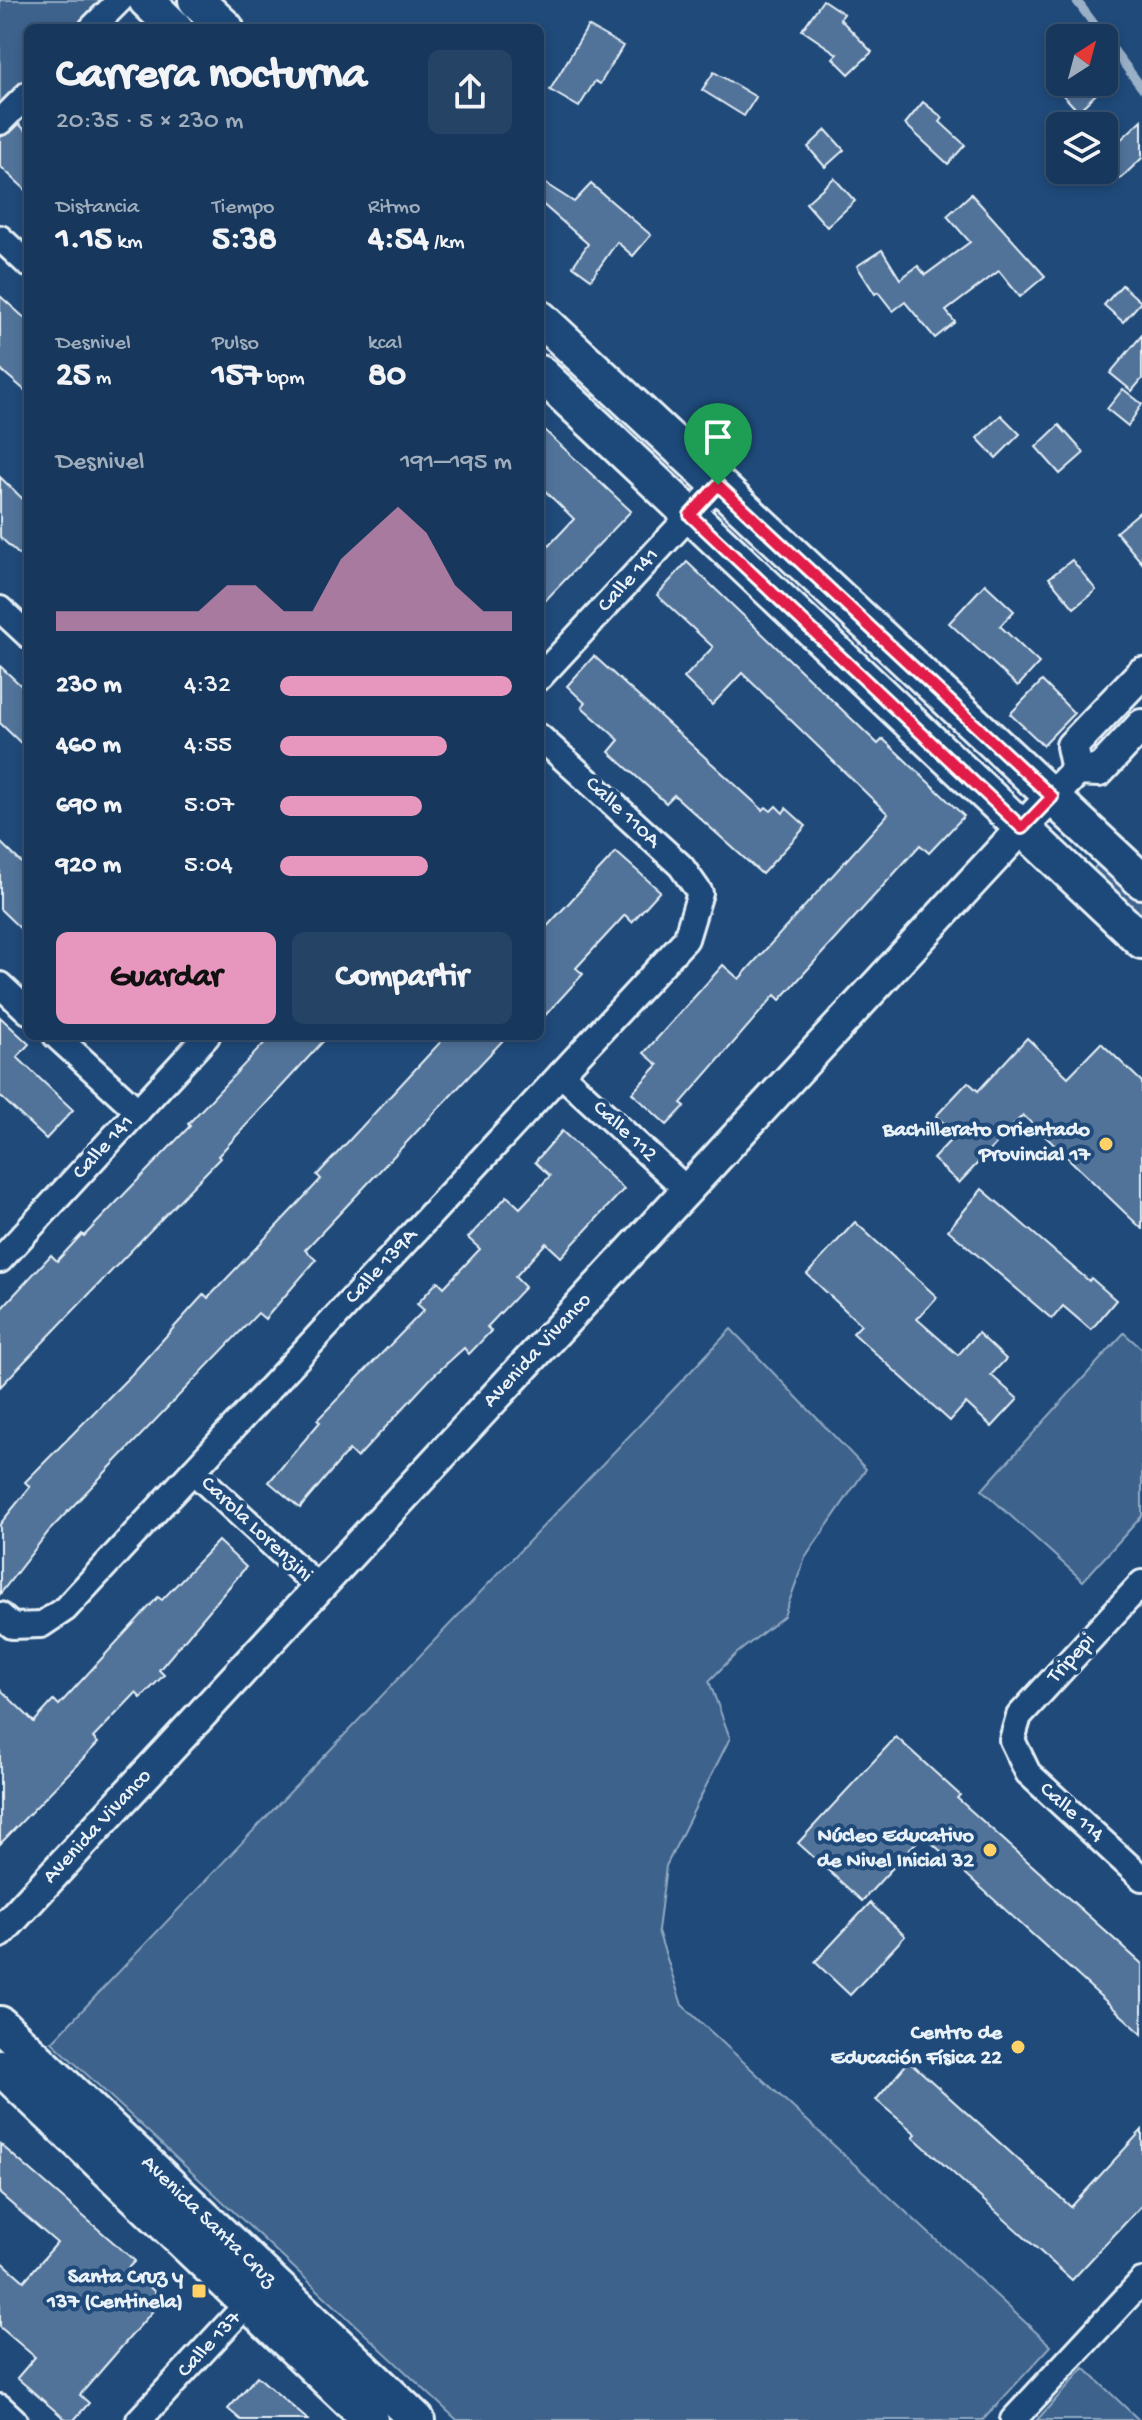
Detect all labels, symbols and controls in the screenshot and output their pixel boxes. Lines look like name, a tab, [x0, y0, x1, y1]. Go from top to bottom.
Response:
north arrow	[1046, 24, 1118, 96]
map controls	[1046, 24, 1118, 184]
button: share	[428, 50, 512, 134]
text: Carrera nocturna	[56, 51, 367, 103]
text: 20:35 · 5 × 230 m	[56, 107, 243, 138]
button: layers	[1046, 112, 1118, 184]
text: Distancia	[56, 195, 139, 221]
text: Tiempo	[212, 195, 274, 221]
text: Ritmo	[368, 195, 420, 221]
text: 1.15	[56, 221, 112, 261]
text: 5:38	[212, 221, 277, 261]
text: 4:54	[368, 221, 429, 261]
text: km	[112, 230, 143, 256]
text: /km	[429, 230, 465, 256]
text: Desnivel	[56, 331, 131, 357]
text: Pulso	[212, 331, 259, 357]
text: kcal	[368, 331, 402, 357]
text: 25	[56, 357, 91, 397]
text: 157	[212, 357, 261, 397]
text: 80	[368, 357, 406, 397]
text: m	[91, 366, 111, 392]
text: bpm	[261, 366, 305, 392]
pin	[684, 403, 752, 485]
icon: arrive	[696, 415, 740, 459]
text: Desnivel	[56, 448, 145, 479]
text: 191–195 m	[400, 448, 512, 479]
street label: Calle 141	[593, 543, 665, 619]
text: 230 m	[56, 671, 122, 702]
text: 4:32	[184, 671, 231, 702]
text: 460 m	[56, 731, 121, 762]
text: 4:55	[184, 731, 232, 762]
street label: Calle 110A	[579, 772, 666, 855]
text: 690 m	[56, 791, 122, 822]
text: 5:07	[184, 791, 234, 822]
text: 920 m	[56, 851, 121, 882]
text: 5:04	[184, 851, 233, 882]
button: Guardar	[56, 932, 276, 1024]
button: Compartir	[292, 932, 512, 1024]
street label: Calle 112	[586, 1096, 662, 1169]
street label: Calle 141	[68, 1110, 140, 1186]
place label: Bachillerato Orientado Provincial 17	[882, 1118, 1092, 1169]
marker: Bachillerato Orientado Provincial 17	[1097, 1135, 1115, 1153]
street label: Calle 139A	[340, 1223, 424, 1310]
street label: Avenida Vivanco	[478, 1288, 598, 1414]
street label: Carola Lorenzini	[194, 1471, 318, 1589]
street label: Tripepi	[1041, 1629, 1102, 1691]
street label: Avenida Vivanco	[38, 1764, 158, 1890]
street label: Calle 114	[1033, 1777, 1109, 1849]
place label: Núcleo Educativo de Nivel Inicial 32	[817, 1824, 975, 1875]
marker: Núcleo Educativo de Nivel Inicial 32	[981, 1841, 999, 1859]
place label: Centro de Educación Física 22	[831, 2021, 1003, 2072]
marker: Centro de Educación Física 22	[1009, 2038, 1027, 2056]
street label: Avenida Santa Cruz	[135, 2151, 282, 2294]
place label: Santa Cruz y 137 (Centinela)	[46, 2265, 183, 2316]
marker: Santa Cruz y 137 (Centinela)	[190, 2282, 208, 2300]
street label: Calle 137	[172, 2306, 248, 2384]

